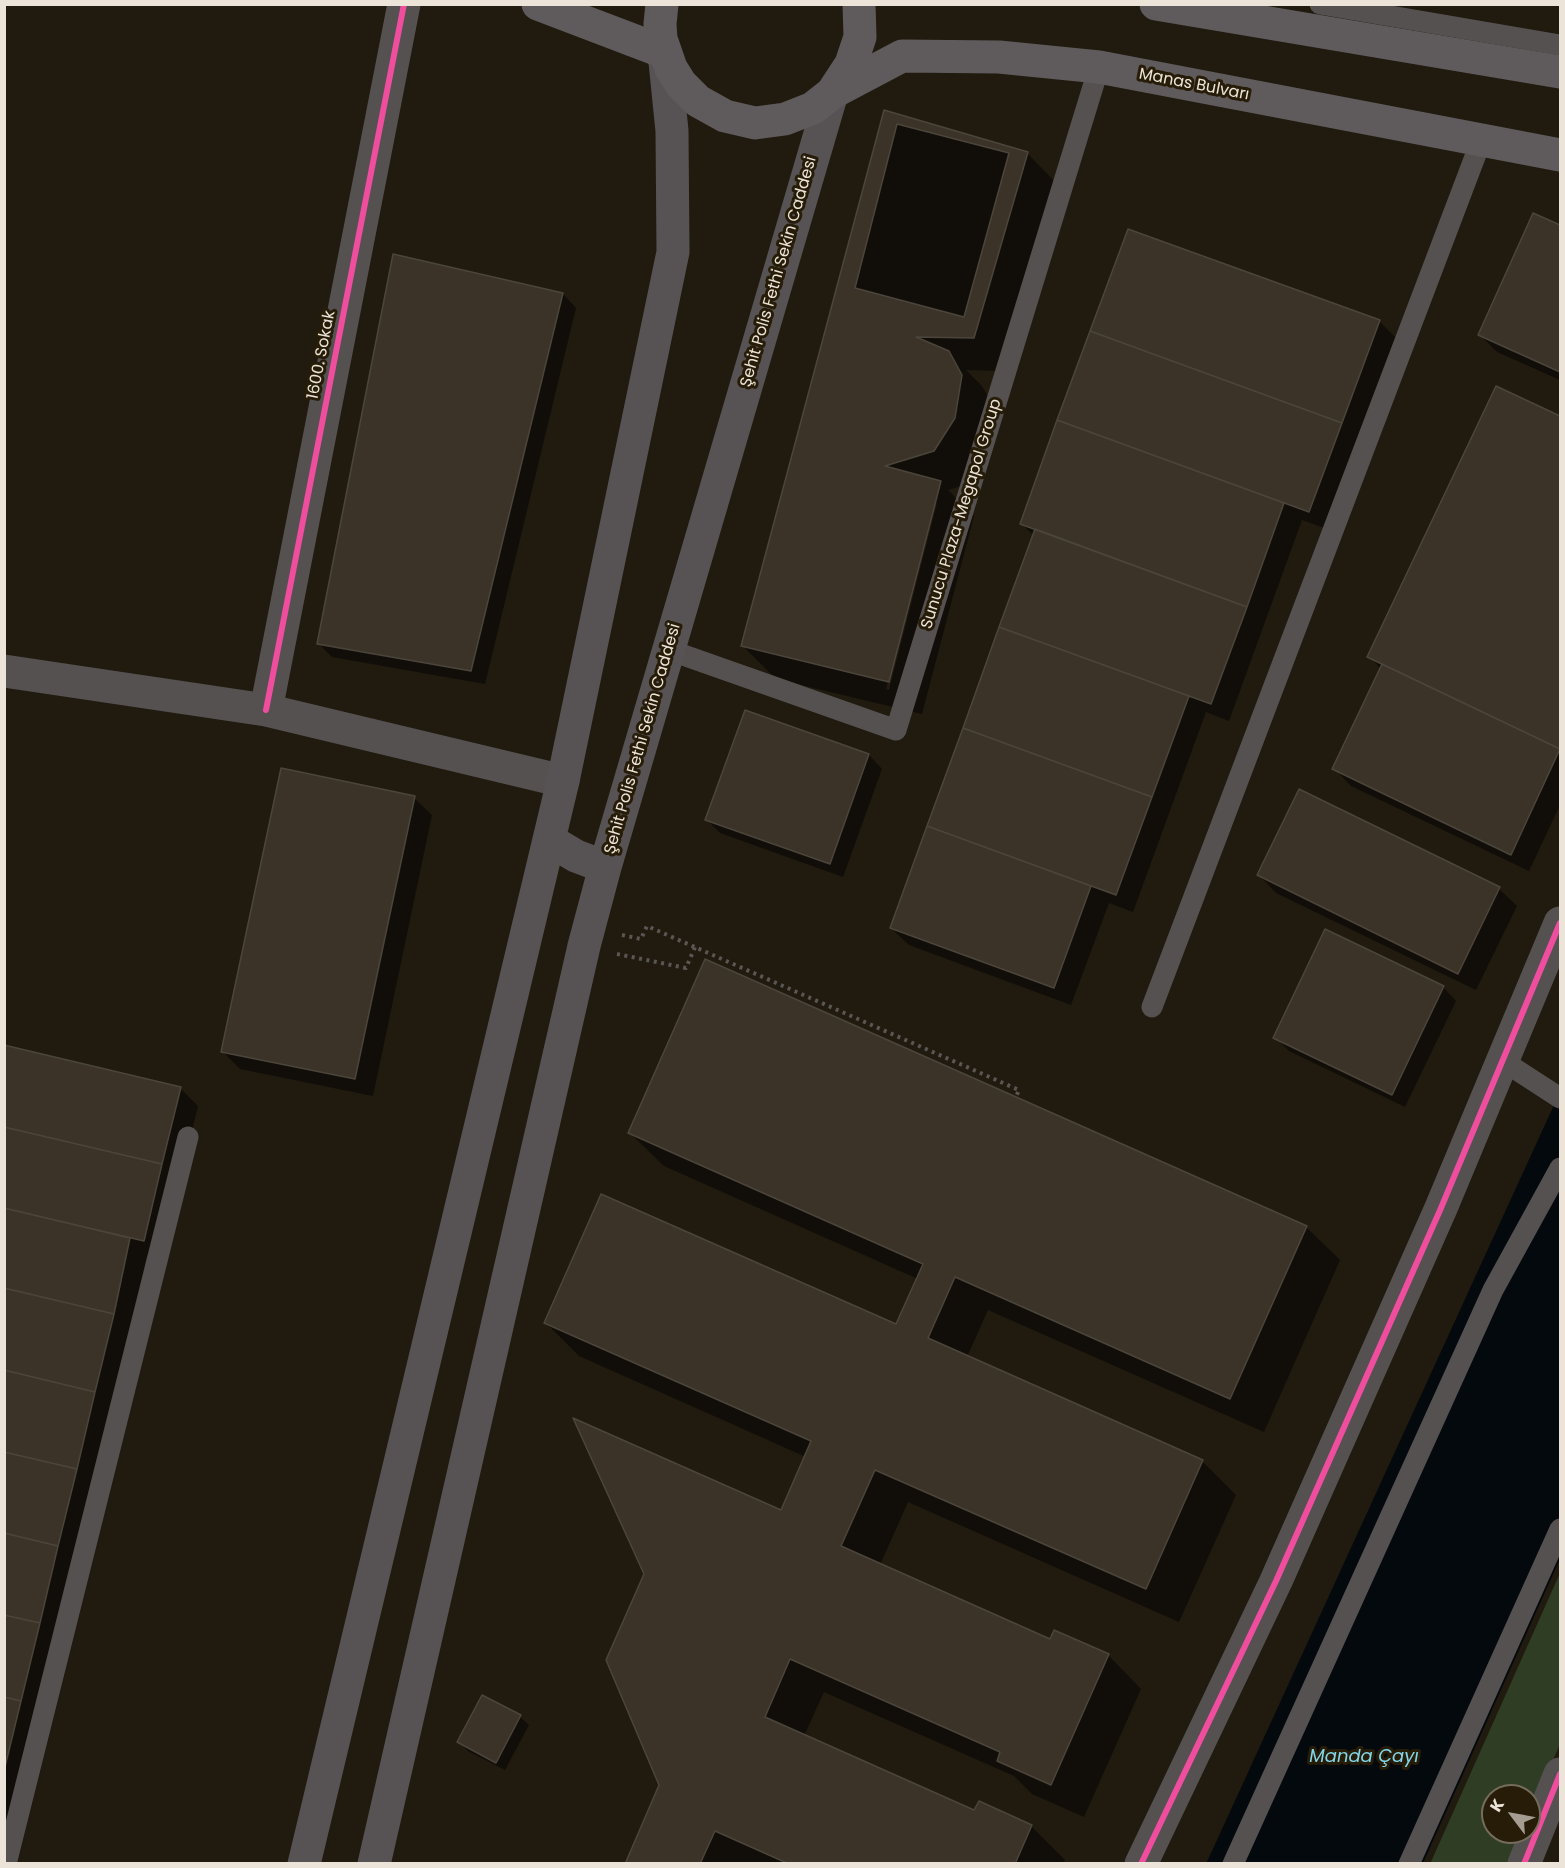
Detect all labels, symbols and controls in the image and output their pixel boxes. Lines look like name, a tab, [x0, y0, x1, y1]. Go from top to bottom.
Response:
street label: Manas Bulvarı	[1137, 65, 1251, 105]
street label: Şehit Polis Fethi Sekin Caddesi	[737, 155, 821, 389]
street label: 1600. Sokak	[304, 309, 340, 401]
street label: Sunucu Plaza-Megapol Group	[918, 397, 1006, 631]
street label: Şehit Polis Fethi Sekin Caddesi	[601, 622, 685, 856]
water label: Manda Çayı	[1309, 1746, 1419, 1768]
north arrow	[1481, 1784, 1541, 1844]
text: K	[1484, 1794, 1510, 1816]

